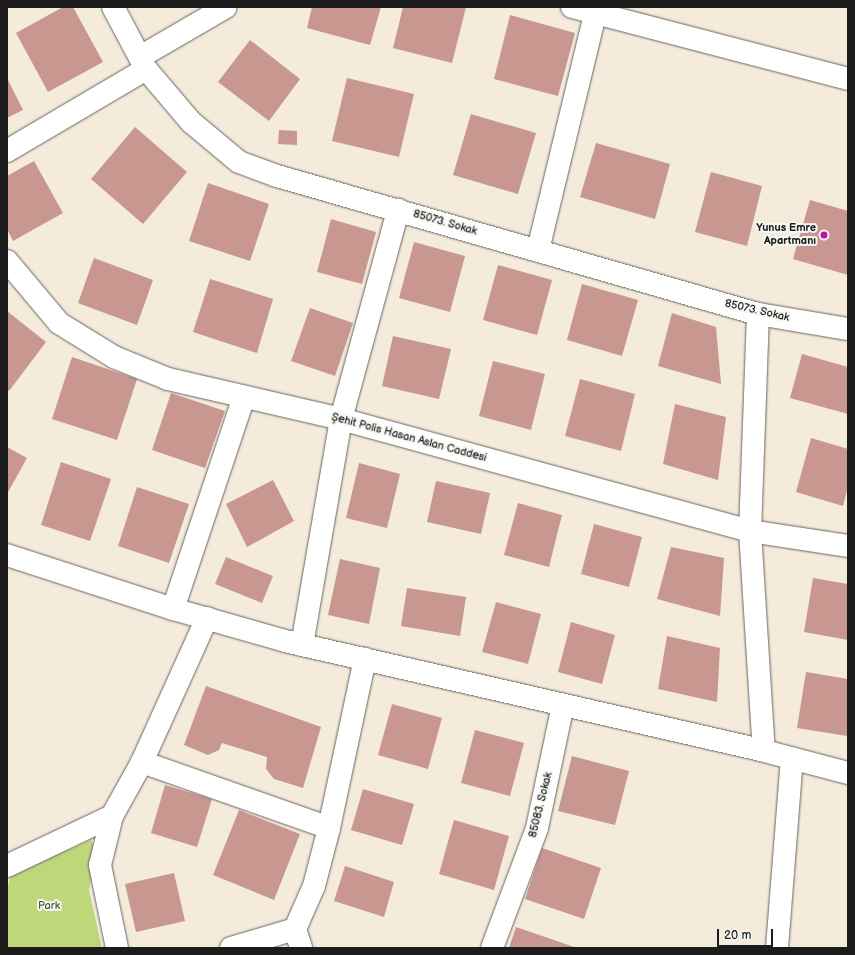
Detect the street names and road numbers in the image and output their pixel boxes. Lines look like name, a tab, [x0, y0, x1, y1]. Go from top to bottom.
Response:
street label: 85073. Sokak	[411, 208, 479, 238]
street label: 85073. Sokak	[723, 297, 791, 325]
street label: Şehit Polis Hasan Aslan Caddesi	[330, 411, 488, 465]
street label: 85083. Sokak	[526, 771, 556, 839]

